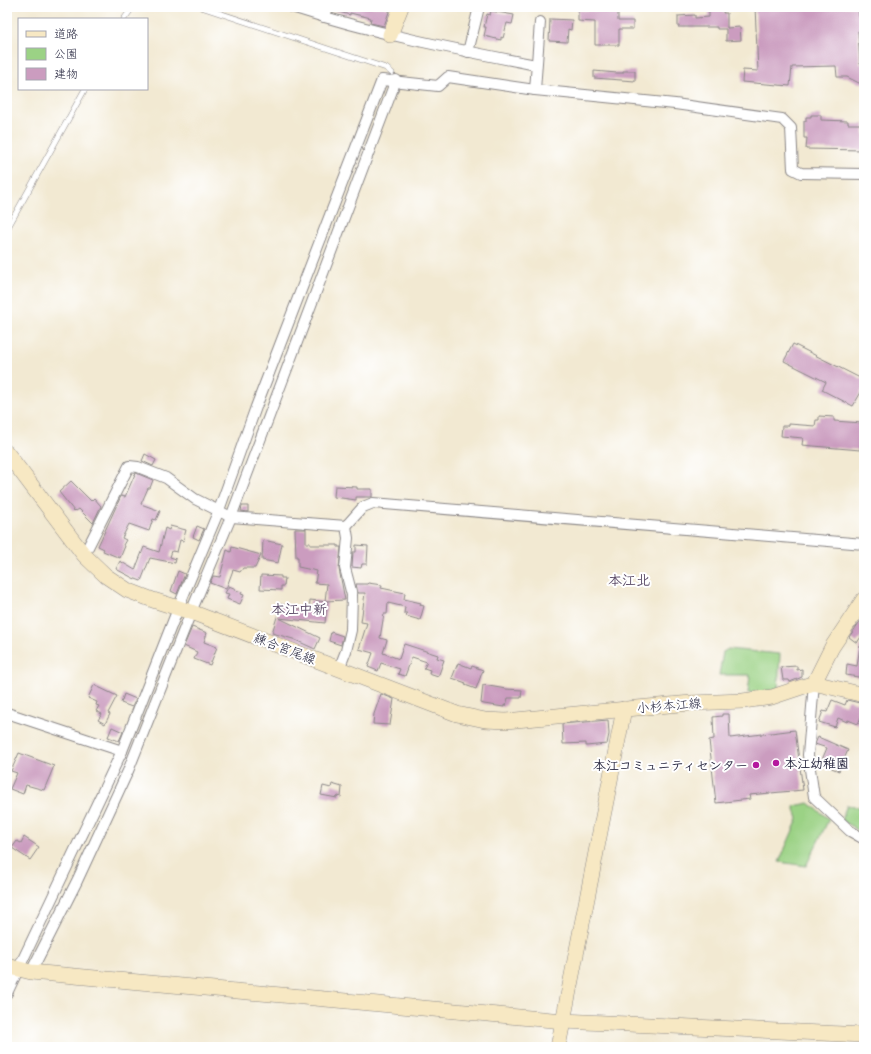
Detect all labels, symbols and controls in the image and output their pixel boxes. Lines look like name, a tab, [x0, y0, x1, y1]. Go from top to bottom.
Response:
legend	[18, 18, 148, 90]
text: 道路	[54, 28, 78, 43]
text: 公園	[54, 48, 78, 63]
text: 建物	[54, 68, 78, 83]
district label: 本江北	[608, 574, 650, 591]
district label: 本江中新	[271, 603, 327, 620]
street label: 練合宮尾線	[251, 631, 318, 669]
street label: 小杉本江線	[636, 697, 703, 718]
place label: 本江幼稚園	[784, 757, 849, 773]
marker: 本江幼稚園	[771, 758, 781, 768]
place label: 本江コミュニティセンター	[593, 759, 748, 775]
marker: 本江コミュニティセンター	[751, 760, 761, 770]

